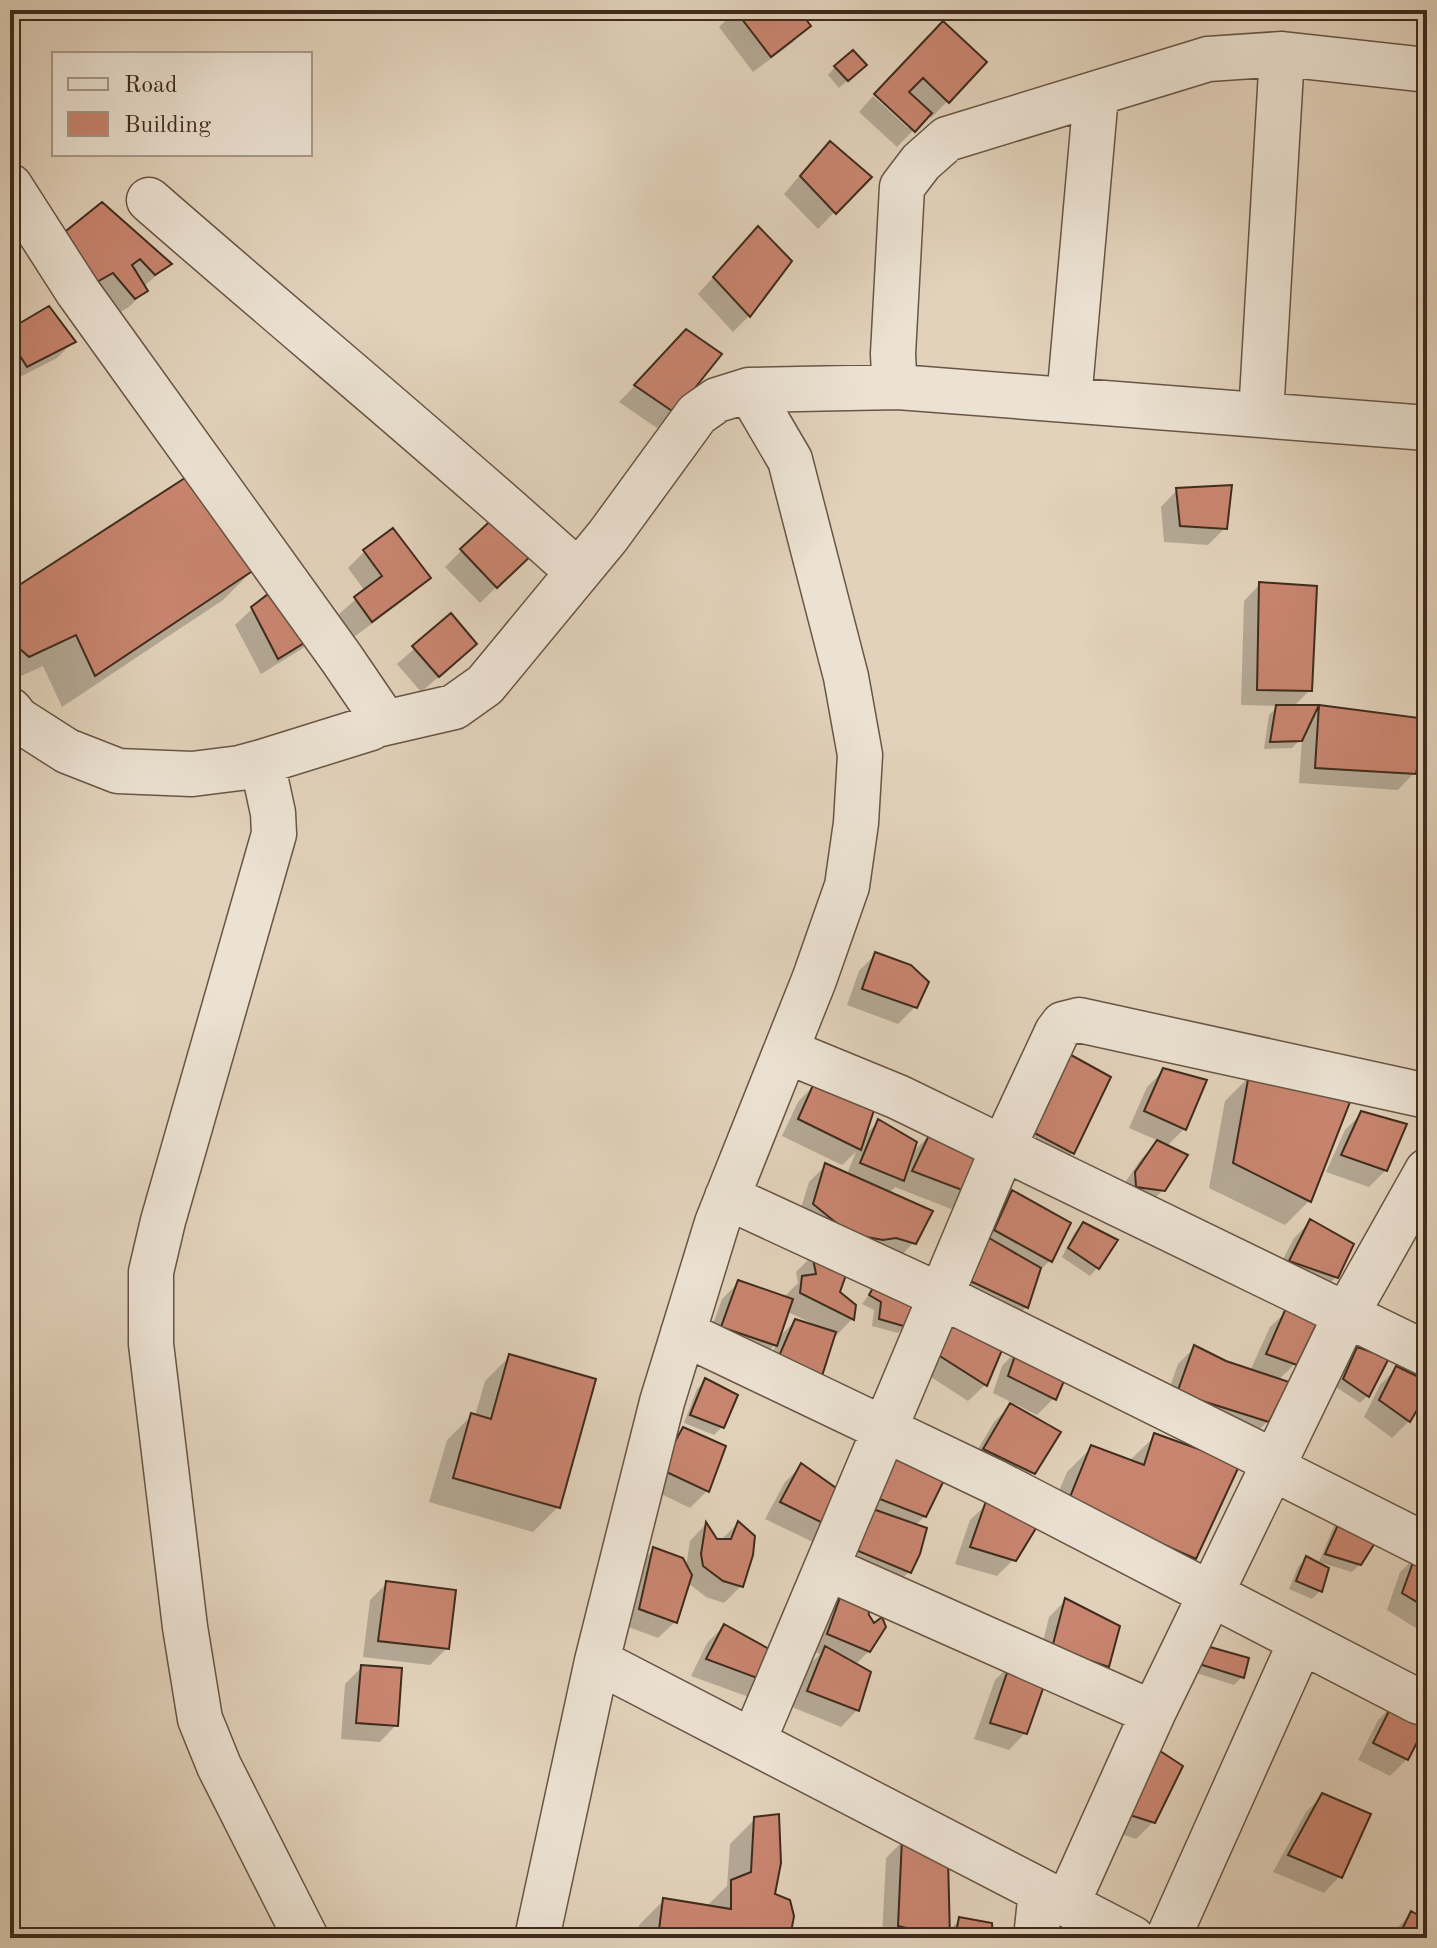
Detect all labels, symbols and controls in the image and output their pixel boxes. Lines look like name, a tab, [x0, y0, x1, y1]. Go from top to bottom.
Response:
legend	[52, 52, 312, 156]
text: Road	[124, 74, 177, 98]
text: Building	[124, 114, 211, 138]

